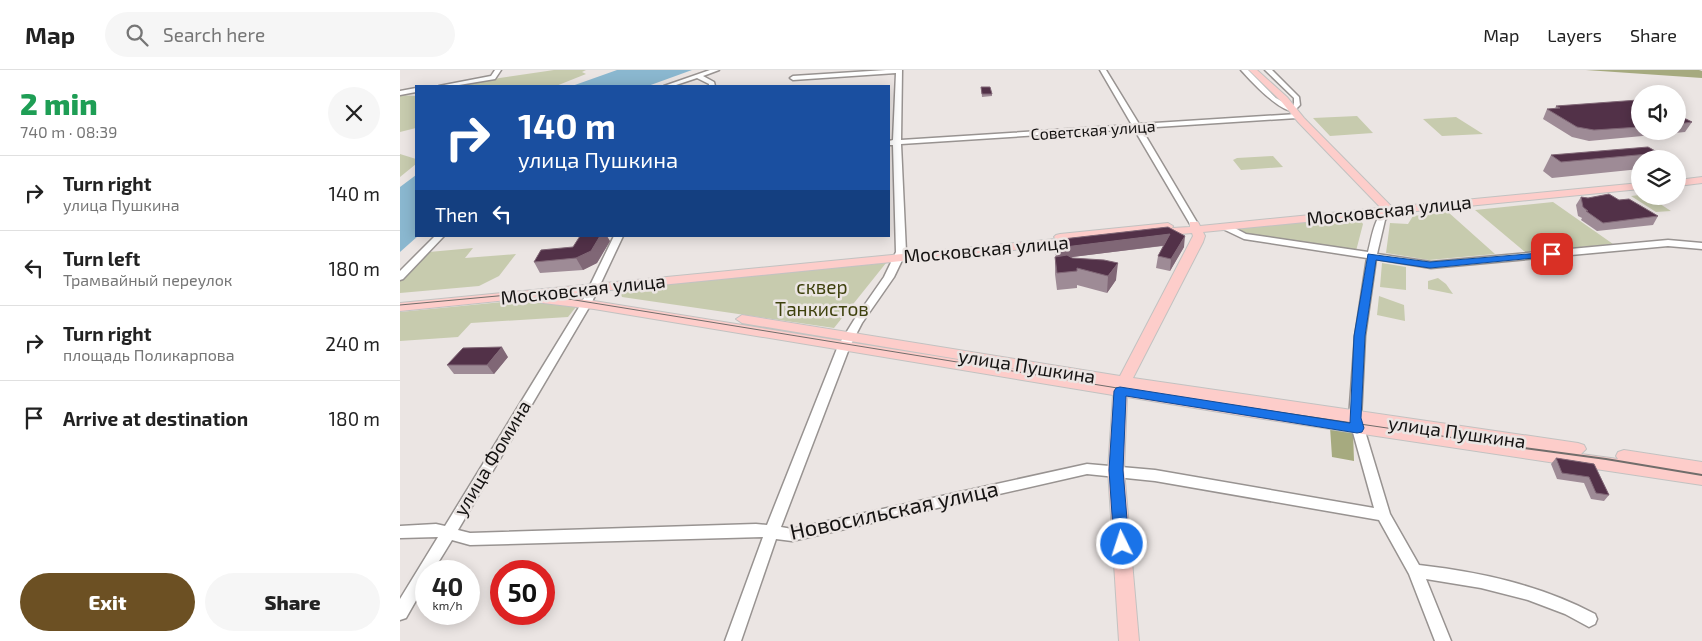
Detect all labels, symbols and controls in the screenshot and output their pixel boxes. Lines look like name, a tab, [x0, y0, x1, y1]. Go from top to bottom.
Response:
search box	[105, 12, 455, 57]
text: Map	[25, 20, 75, 49]
icon: search	[123, 21, 151, 49]
text: Search here	[163, 23, 265, 46]
text: Map	[1483, 24, 1519, 46]
text: Layers	[1547, 24, 1602, 46]
text: Share	[1630, 24, 1677, 46]
text: 2 min	[20, 85, 98, 121]
map controls	[1631, 85, 1686, 205]
button: sound	[1631, 85, 1686, 140]
button: close	[328, 87, 380, 139]
text: 140 m	[518, 104, 616, 146]
icon: right	[435, 105, 500, 170]
street label: Советская улица	[1030, 116, 1156, 144]
text: 740 m · 08:39	[20, 122, 117, 141]
text: улица Пушкина	[518, 146, 678, 172]
button: layers	[1631, 150, 1686, 205]
text: Turn right	[63, 172, 151, 195]
icon: right	[20, 179, 48, 207]
text: 140 m	[328, 182, 380, 205]
street label: Московская улица	[1305, 189, 1473, 231]
text: улица Пушкина	[63, 195, 179, 214]
icon: left	[488, 200, 516, 228]
text: Then	[435, 203, 478, 226]
street label: Московская улица	[902, 230, 1070, 268]
pin	[1531, 233, 1573, 275]
icon: arrive	[1538, 240, 1566, 268]
text: Turn left	[63, 247, 140, 270]
icon: left	[20, 254, 48, 282]
text: 180 m	[329, 257, 380, 280]
street label: Московская улица	[499, 268, 667, 310]
text: Трамвайный переулок	[63, 270, 232, 289]
park label: сквер Танкистов	[775, 275, 869, 320]
text: Turn right	[63, 322, 151, 345]
icon: right	[20, 329, 48, 357]
text: 240 m	[325, 332, 380, 355]
street label: улица Пушкина	[957, 343, 1097, 389]
text: площадь Поликарпова	[63, 345, 235, 364]
street label: улица Фомина	[448, 396, 536, 520]
icon: arrive	[20, 404, 48, 432]
text: Arrive at destination	[63, 407, 248, 430]
text: 180 m	[329, 407, 380, 430]
street label: улица Пушкина	[1387, 410, 1527, 454]
street label: Новосильская улица	[787, 474, 1001, 545]
position arrow	[1095, 517, 1147, 569]
speed limit sign: 50	[490, 560, 555, 625]
text: 40	[432, 571, 463, 601]
button: Exit	[20, 573, 195, 631]
button: Share	[205, 573, 380, 631]
text: km/h	[433, 598, 462, 612]

